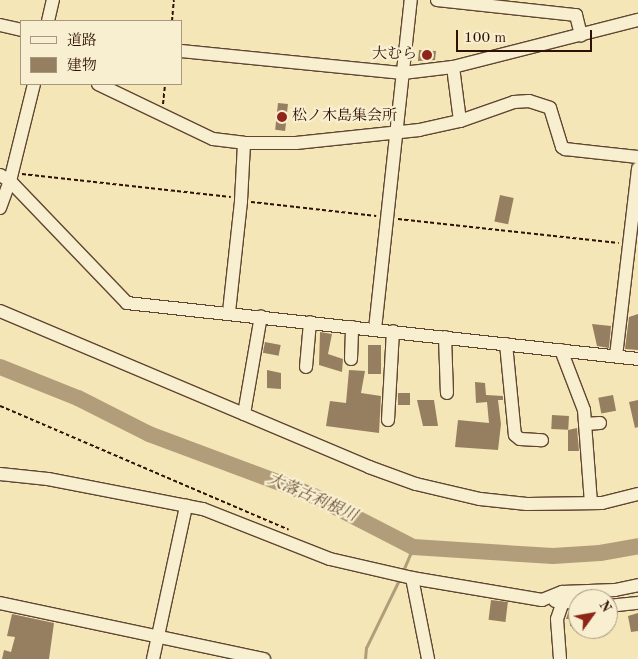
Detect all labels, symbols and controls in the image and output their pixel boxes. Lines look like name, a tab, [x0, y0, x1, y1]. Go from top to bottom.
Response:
legend	[20, 20, 182, 85]
scale bar	[458, 20, 594, 52]
text: 100 m	[464, 31, 506, 46]
text: 道路	[67, 34, 97, 49]
place label: 大むら	[372, 46, 417, 64]
marker: 大むら	[421, 49, 433, 61]
text: 建物	[67, 59, 97, 74]
place label: 松ノ木島集会所	[292, 108, 397, 126]
marker: 松ノ木島集会所	[276, 111, 288, 123]
water label: 大落古利根川	[264, 470, 360, 526]
north arrow	[568, 589, 618, 639]
text: N	[596, 598, 614, 615]

